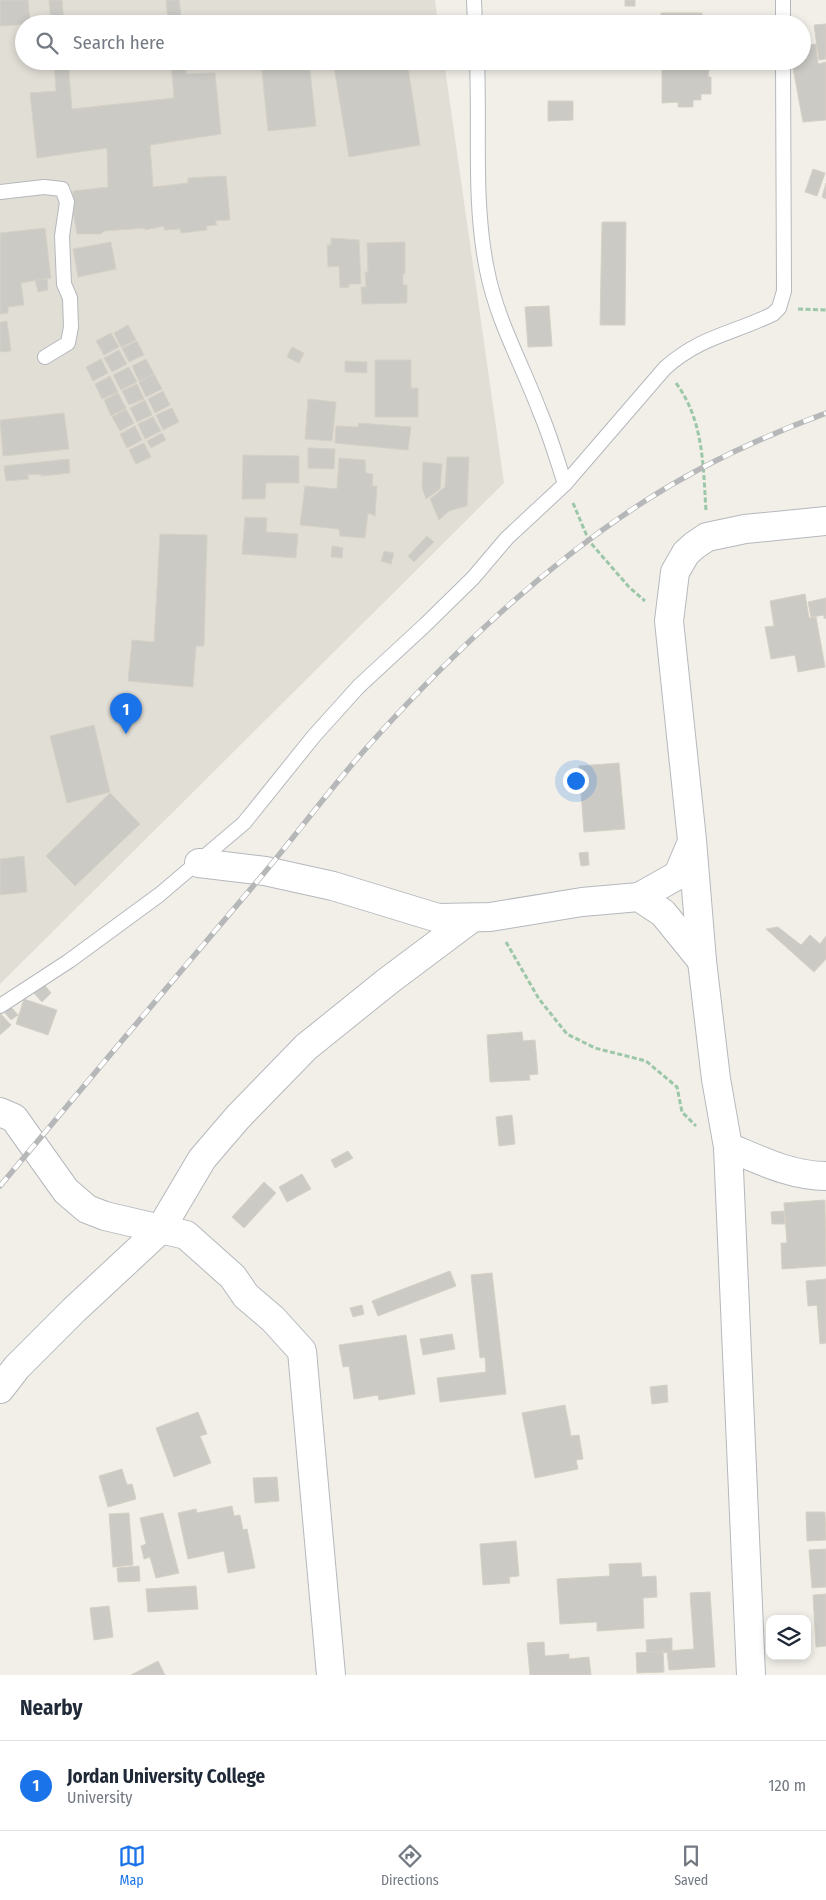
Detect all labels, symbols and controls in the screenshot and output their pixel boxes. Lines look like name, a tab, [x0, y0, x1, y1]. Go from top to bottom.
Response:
search box	[15, 15, 811, 70]
icon: search	[33, 29, 61, 57]
text: Search here	[73, 31, 165, 54]
pin: 1	[110, 693, 142, 734]
your location	[563, 768, 589, 794]
map controls	[766, 1615, 811, 1660]
button: layers	[766, 1615, 811, 1660]
text: Nearby	[20, 1695, 82, 1721]
text: Jordan University College	[67, 1765, 265, 1788]
text: 1	[33, 1776, 39, 1795]
text: 120 m	[768, 1776, 806, 1795]
text: University	[67, 1788, 132, 1807]
tab: Map	[118, 1842, 146, 1889]
tab: Directions	[381, 1842, 439, 1889]
tab: Saved	[674, 1842, 708, 1889]

